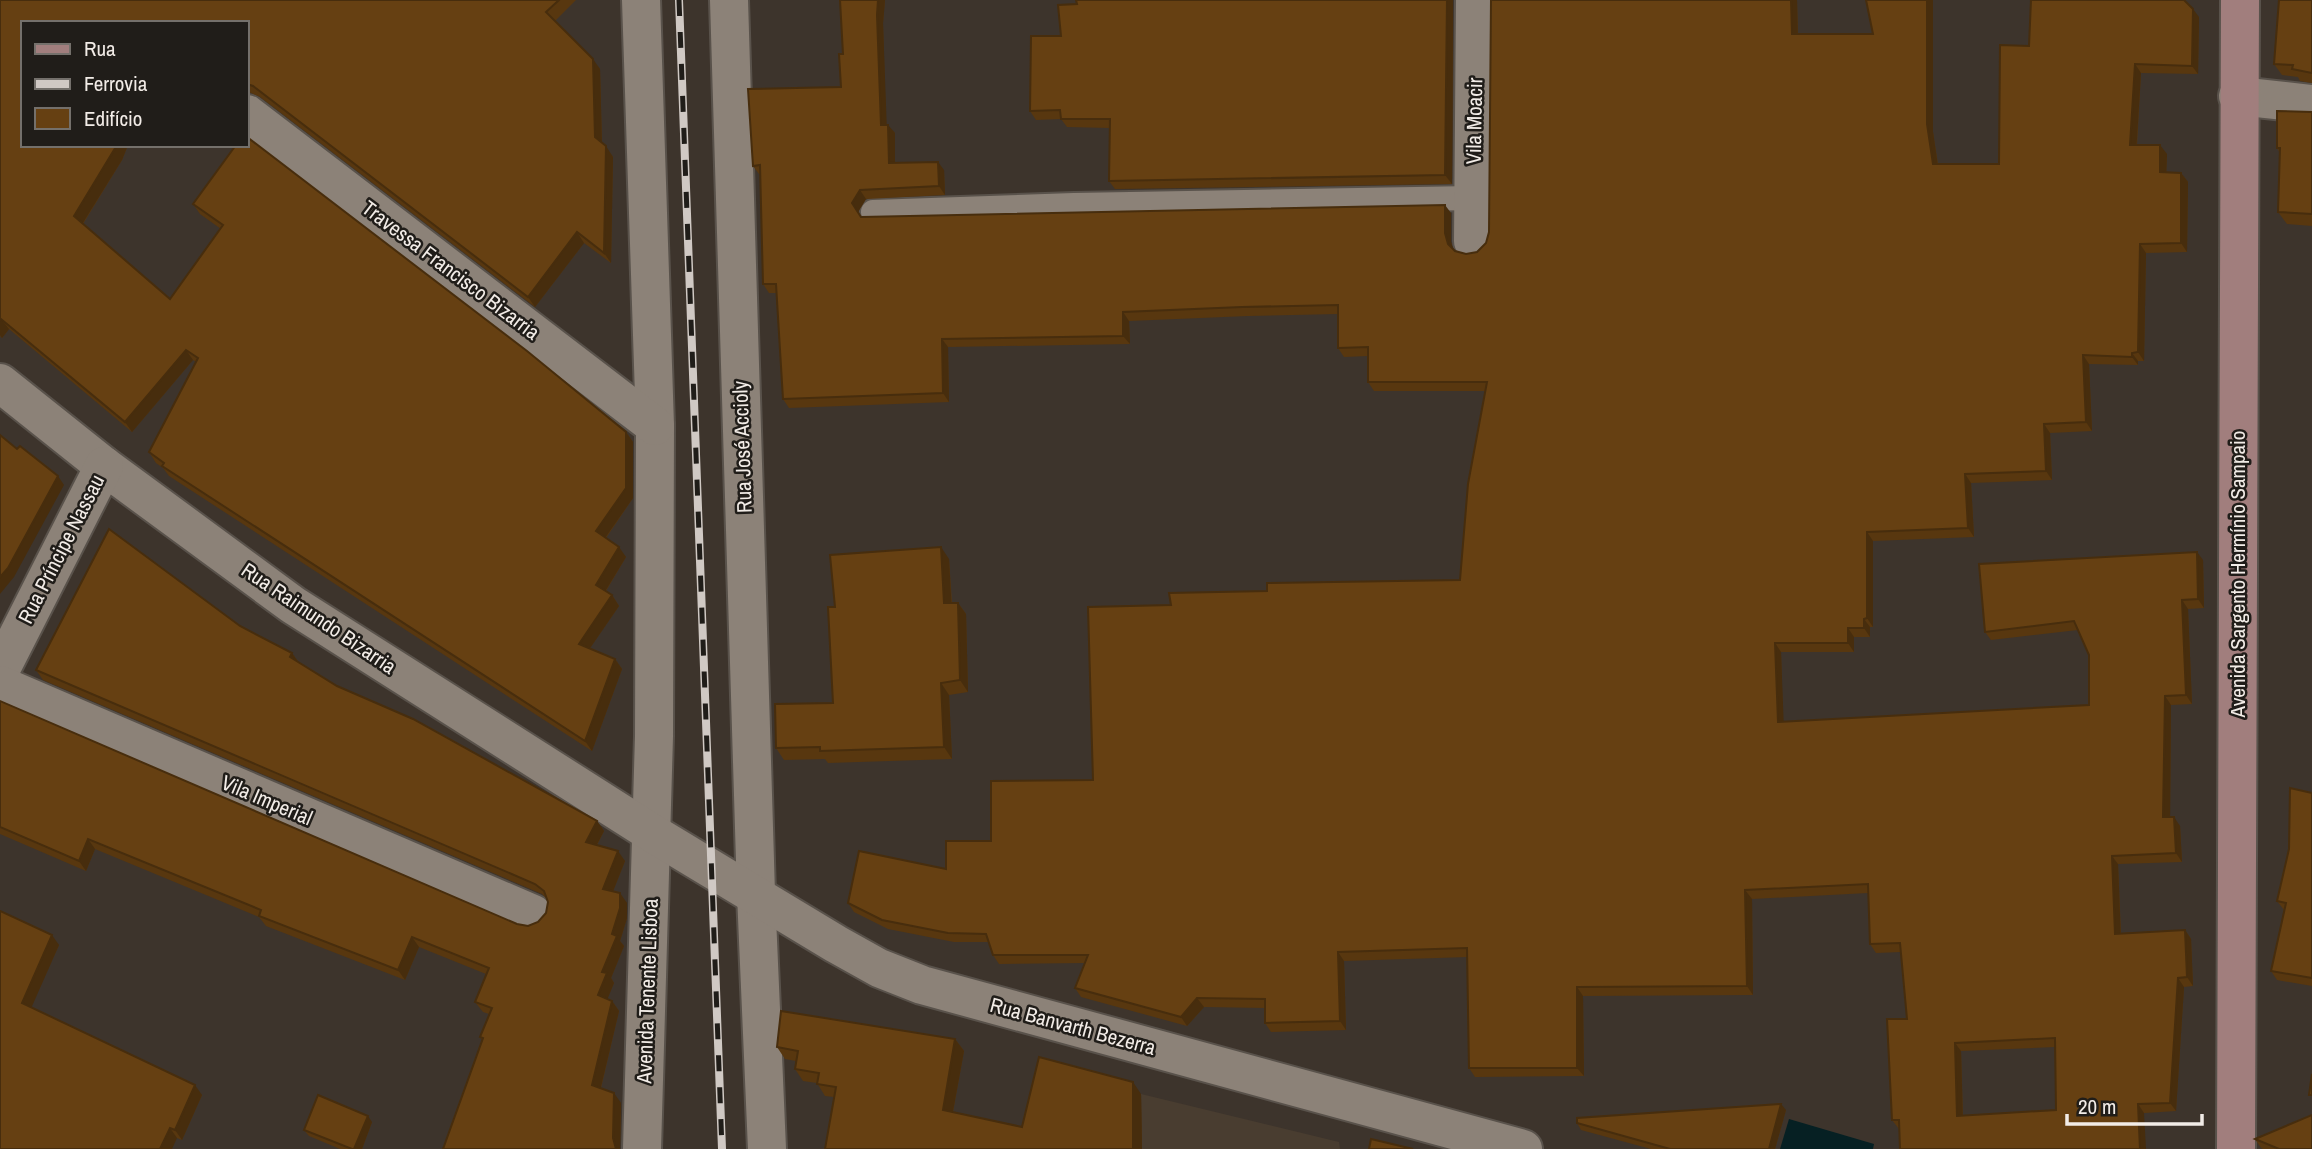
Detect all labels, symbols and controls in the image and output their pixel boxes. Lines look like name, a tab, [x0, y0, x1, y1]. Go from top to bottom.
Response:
legend	[21, 21, 248, 147]
text: Rua	[84, 34, 116, 63]
text: Ferrovia	[84, 69, 148, 98]
street label: Vila Moacir	[1459, 77, 1489, 165]
text: Edifício	[84, 104, 142, 133]
street label: Travessa Francisco Bizarria	[356, 194, 546, 347]
street label: Rua José Accioly	[725, 380, 759, 514]
street label: Avenida Sargento Hermínio Sampaio	[2223, 431, 2252, 718]
street label: Rua Príncipe Nassau	[11, 469, 111, 629]
street label: Rua Raimundo Bizarria	[236, 555, 402, 681]
street label: Vila Imperial	[217, 768, 317, 832]
street label: Avenida Tenente Lisboa	[629, 898, 665, 1085]
street label: Rua Banvarth Bezerra	[987, 990, 1159, 1062]
scale bar	[2067, 1082, 2202, 1126]
text: 20 m	[2078, 1092, 2116, 1121]

